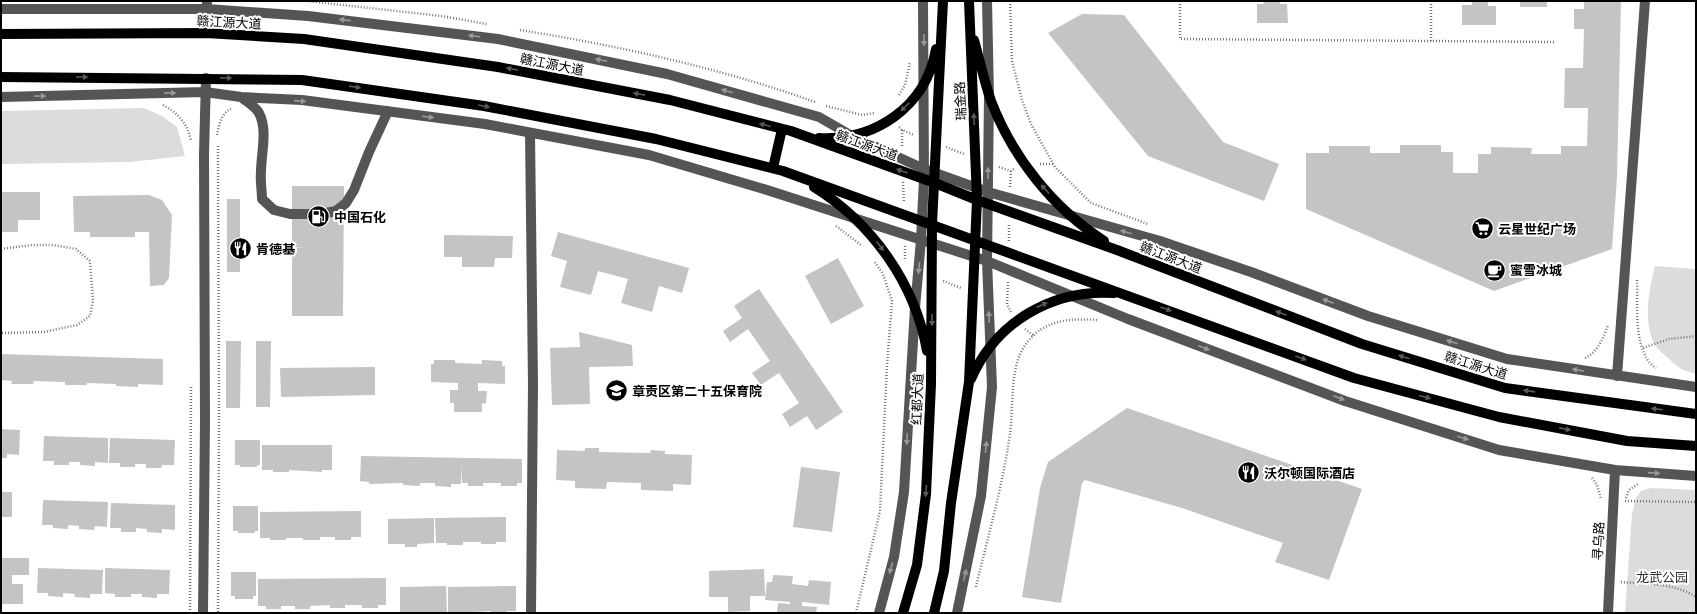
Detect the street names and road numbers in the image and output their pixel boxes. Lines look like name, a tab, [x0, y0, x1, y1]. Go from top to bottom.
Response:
street label: 赣江源大道	[196, 13, 262, 31]
street label: 赣江源大道	[519, 51, 585, 77]
street label: 瑞金路	[952, 81, 968, 121]
street label: 赣江源大道	[834, 127, 900, 163]
street label: 赣江源大道	[1138, 239, 1204, 275]
street label: 赣江源大道	[1443, 349, 1509, 381]
street label: 红都大道	[909, 373, 925, 425]
street label: 寻乌路	[1590, 521, 1606, 561]

